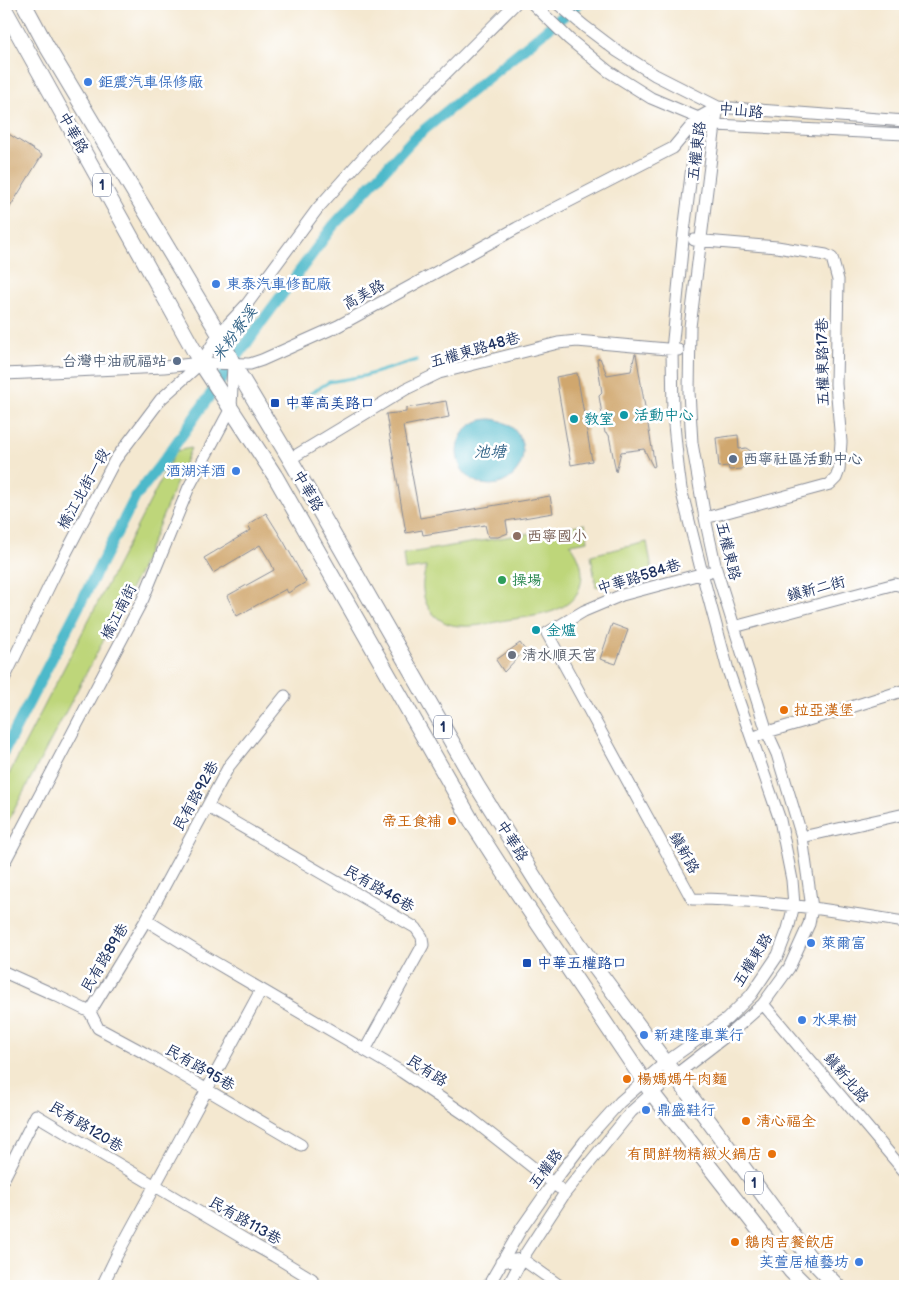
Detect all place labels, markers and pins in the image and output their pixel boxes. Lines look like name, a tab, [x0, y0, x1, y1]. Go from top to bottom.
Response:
place label: 鉅震汽車保修廠	[98, 73, 203, 92]
marker: 鉅震汽車保修廠	[82, 76, 94, 88]
place label: 東泰汽車修配廠	[226, 275, 331, 294]
marker: 東泰汽車修配廠	[210, 278, 222, 290]
place label: 台灣中油祝福站	[62, 352, 167, 371]
marker: 台灣中油祝福站	[171, 355, 183, 367]
place label: 中華高美路口	[285, 394, 375, 413]
marker: 中華高美路口	[269, 397, 281, 409]
place label: 活動中心	[634, 406, 694, 425]
marker: 活動中心	[618, 409, 630, 421]
place label: 教室	[584, 410, 614, 429]
marker: 教室	[568, 413, 580, 425]
place label: 西寧社區活動中心	[743, 450, 863, 469]
marker: 西寧社區活動中心	[727, 453, 739, 465]
place label: 酒湖洋酒	[166, 462, 226, 481]
marker: 酒湖洋酒	[230, 465, 242, 477]
place label: 西寧國小	[527, 527, 587, 546]
marker: 西寧國小	[511, 530, 523, 542]
place label: 操場	[512, 571, 542, 590]
marker: 操場	[496, 574, 508, 586]
place label: 金爐	[546, 621, 576, 640]
marker: 金爐	[530, 624, 542, 636]
place label: 清水順天宮	[522, 646, 597, 665]
marker: 清水順天宮	[506, 649, 518, 661]
place label: 拉亞漢堡	[794, 701, 854, 720]
marker: 拉亞漢堡	[778, 704, 790, 716]
place label: 帝王食補	[382, 812, 442, 831]
marker: 帝王食補	[446, 815, 458, 827]
place label: 萊爾富	[821, 934, 866, 953]
marker: 萊爾富	[805, 937, 817, 949]
place label: 中華五權路口	[537, 954, 627, 973]
marker: 中華五權路口	[521, 957, 533, 969]
place label: 水果樹	[812, 1011, 857, 1030]
marker: 水果樹	[796, 1014, 808, 1026]
place label: 新建隆車業行	[654, 1026, 744, 1045]
marker: 新建隆車業行	[638, 1029, 650, 1041]
place label: 楊媽媽牛肉麵	[637, 1070, 727, 1089]
marker: 楊媽媽牛肉麵	[621, 1073, 633, 1085]
place label: 鼎盛鞋行	[656, 1101, 716, 1120]
marker: 鼎盛鞋行	[640, 1104, 652, 1116]
place label: 清心福全	[756, 1112, 816, 1131]
marker: 清心福全	[740, 1115, 752, 1127]
place label: 有間鮮物精緻火鍋店	[627, 1145, 762, 1164]
marker: 有間鮮物精緻火鍋店	[766, 1148, 778, 1160]
place label: 鵝肉吉餐飲店	[745, 1233, 835, 1252]
marker: 鵝肉吉餐飲店	[729, 1236, 741, 1248]
place label: 芙萱居植藝坊	[759, 1253, 849, 1272]
marker: 芙萱居植藝坊	[853, 1256, 865, 1268]

